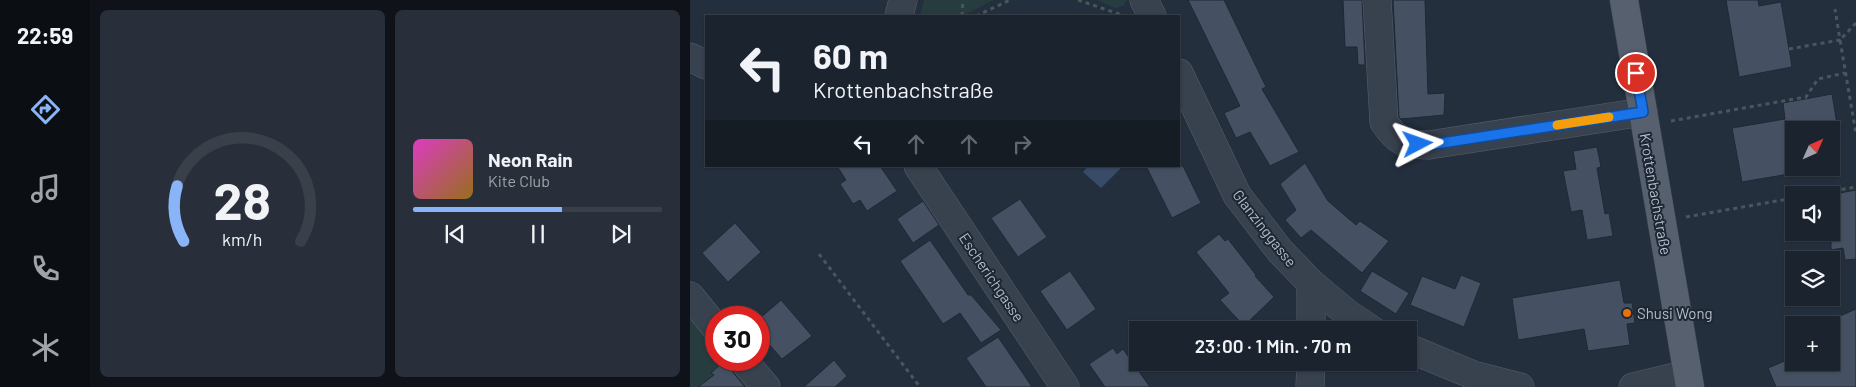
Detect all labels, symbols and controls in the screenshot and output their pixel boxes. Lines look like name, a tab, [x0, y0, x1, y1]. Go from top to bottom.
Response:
text: 22:59	[17, 22, 73, 48]
text: 60 m	[813, 34, 888, 76]
icon: left	[730, 35, 795, 100]
pin	[1615, 52, 1657, 94]
icon: arrive	[1622, 59, 1650, 87]
text: Krottenbachstraße	[813, 76, 994, 102]
icon: directions	[28, 92, 63, 127]
position arrow	[1391, 117, 1443, 169]
north arrow	[1785, 121, 1840, 176]
map controls	[1785, 121, 1840, 371]
icon: left	[849, 130, 877, 158]
icon: ahead	[902, 130, 930, 158]
icon: ahead	[955, 130, 983, 158]
icon: right	[1008, 130, 1036, 158]
street label: Krottenbachstraße	[1636, 132, 1676, 256]
text: Neon Rain	[488, 148, 573, 171]
text: 28	[214, 168, 271, 230]
icon: music	[28, 171, 63, 206]
text: Kite Club	[488, 171, 550, 190]
street label: Glanzinggasse	[1229, 186, 1301, 270]
button: sound	[1785, 186, 1840, 241]
icon: previous	[441, 220, 469, 248]
icon: pause	[524, 220, 552, 248]
icon: next	[607, 220, 635, 248]
text: km/h	[222, 228, 263, 250]
street label: Escherichgasse	[956, 229, 1028, 325]
icon: phone	[28, 251, 63, 286]
button: layers	[1785, 251, 1840, 306]
place label: Shusi Wong	[1637, 304, 1713, 322]
speed limit sign: 30	[705, 306, 770, 371]
marker: Shusi Wong	[1621, 307, 1633, 319]
button: +	[1785, 316, 1840, 371]
icon: climate	[28, 330, 63, 365]
text: 23:00 · 1 Min. · 70 m	[1195, 334, 1351, 357]

